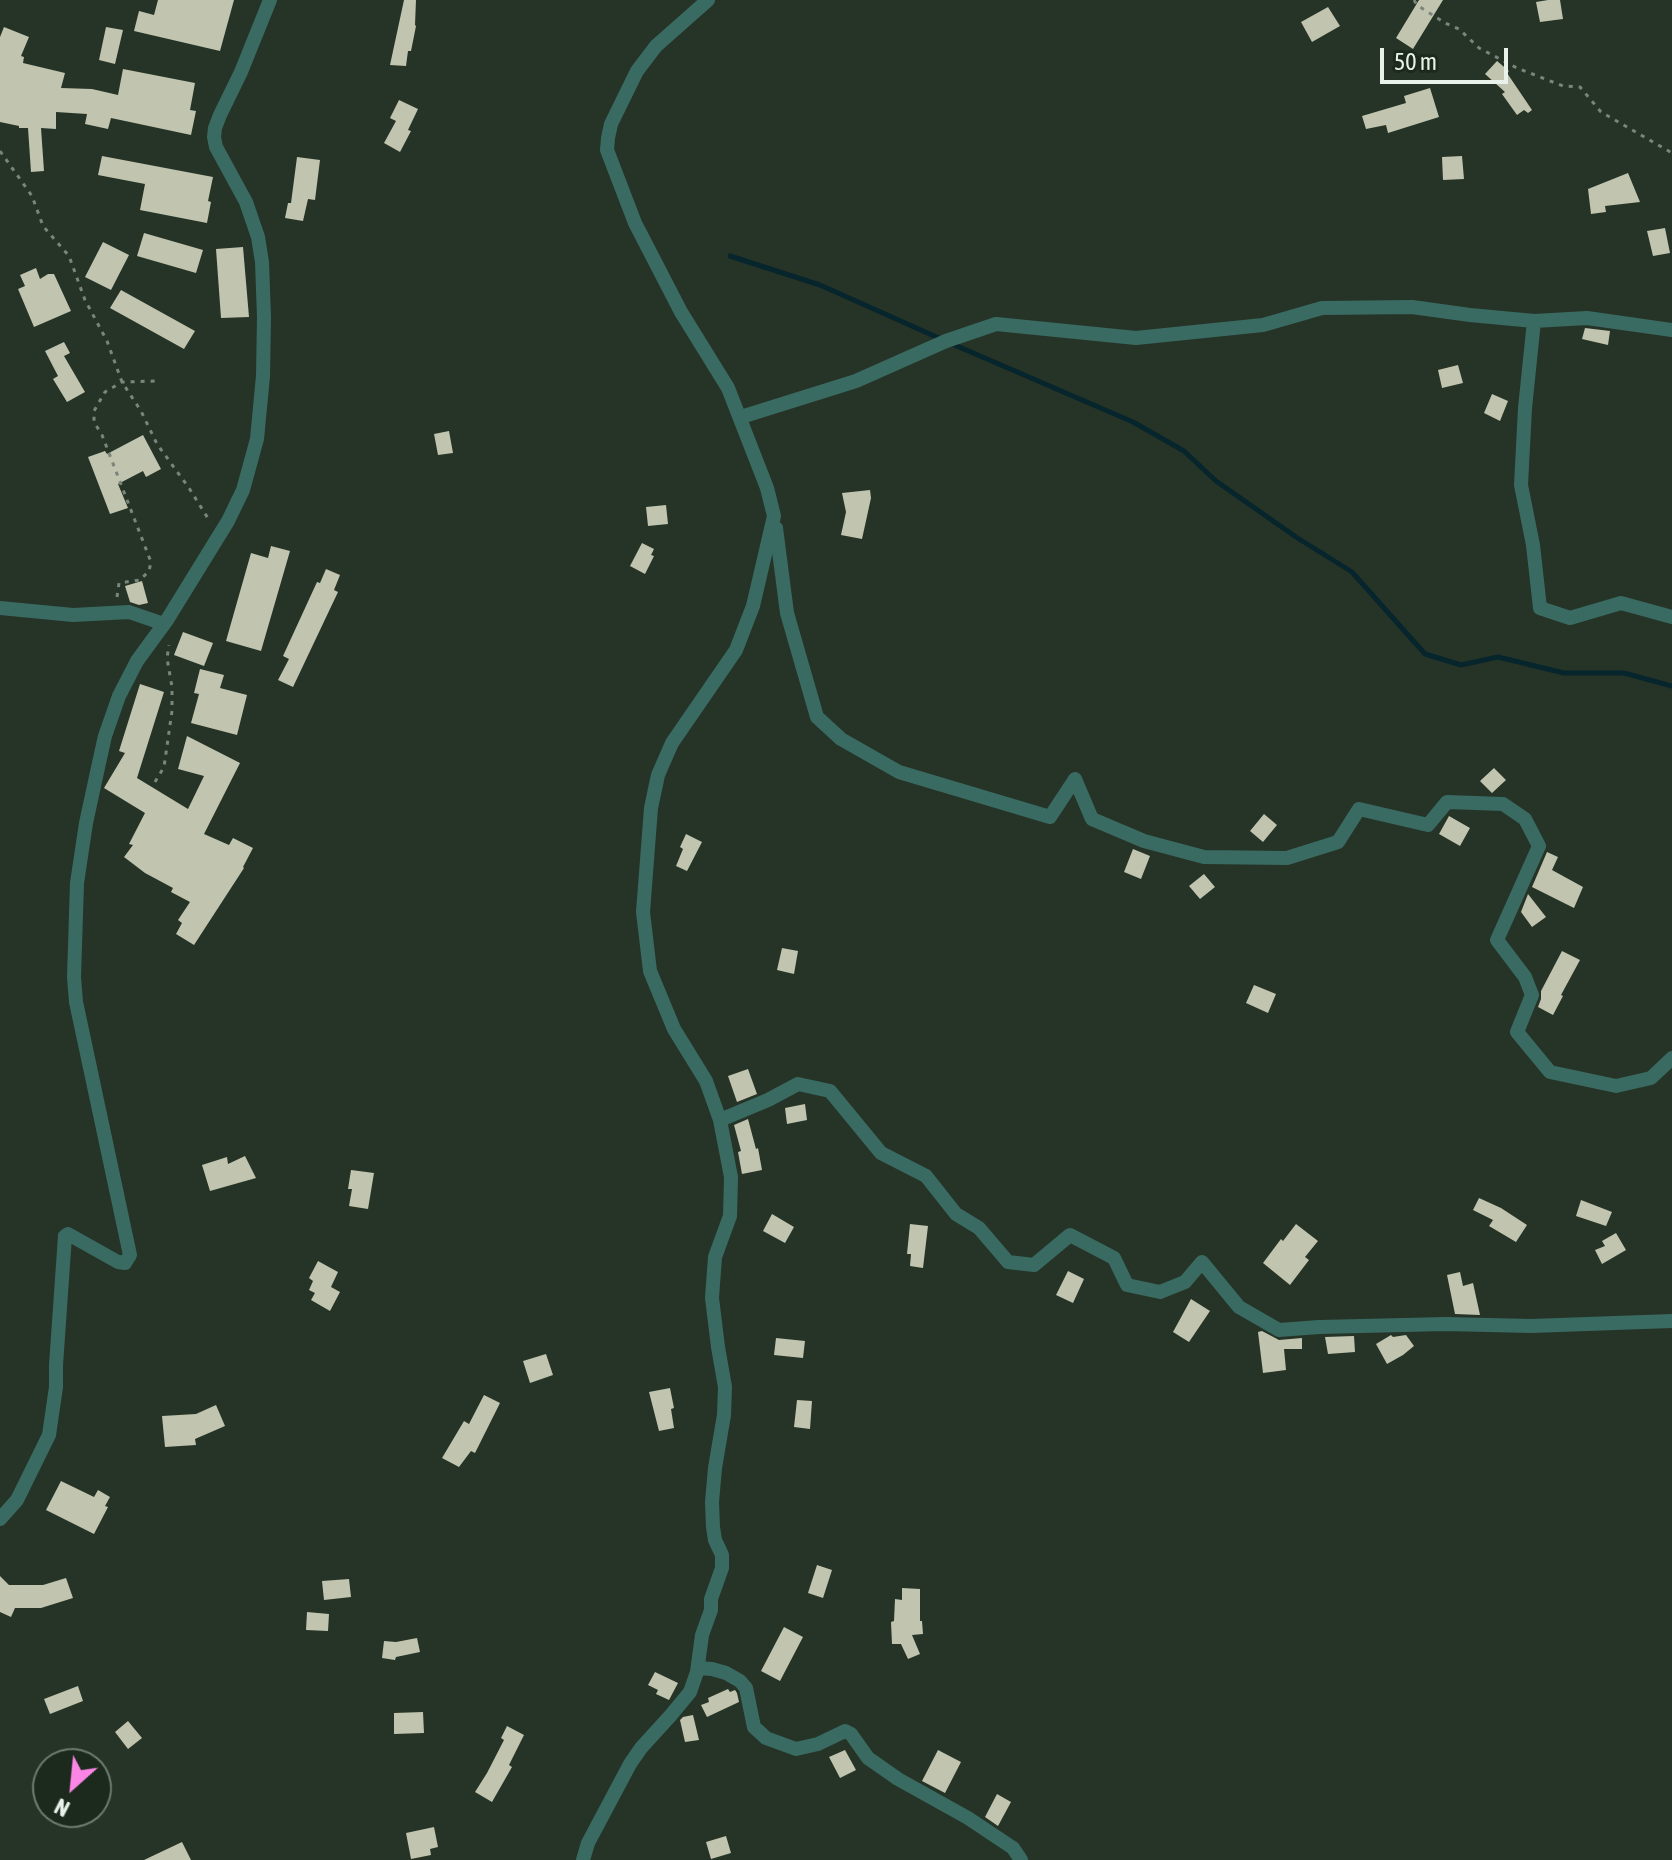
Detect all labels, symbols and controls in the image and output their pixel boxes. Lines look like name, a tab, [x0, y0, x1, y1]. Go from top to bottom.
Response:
scale bar	[1384, 32, 1512, 82]
text: 50 m	[1394, 48, 1437, 75]
north arrow	[32, 1748, 112, 1828]
text: N	[50, 1793, 74, 1822]

